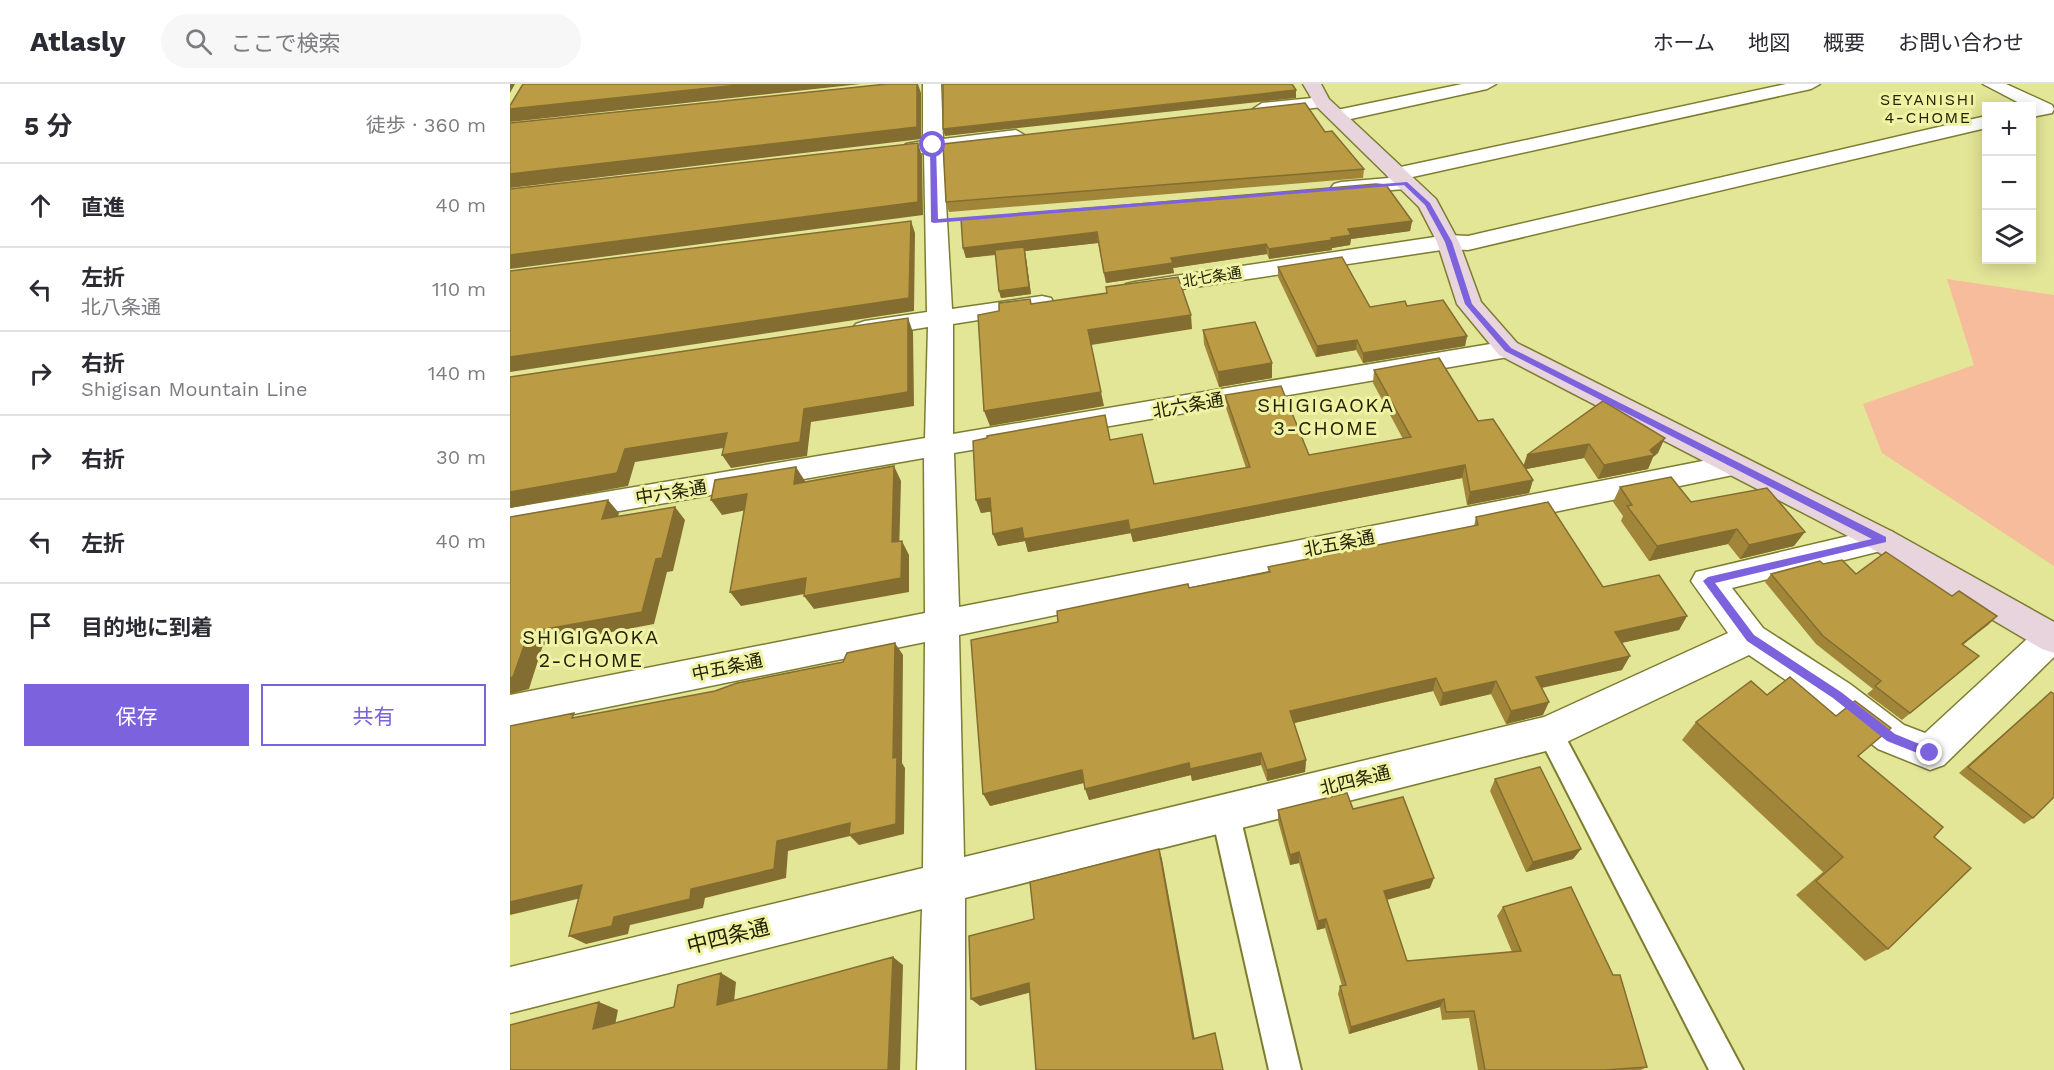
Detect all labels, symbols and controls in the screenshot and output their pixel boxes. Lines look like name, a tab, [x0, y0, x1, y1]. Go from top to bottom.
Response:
search box	[161, 14, 581, 68]
text: Atlasly	[30, 25, 125, 58]
icon: search	[182, 25, 215, 58]
text: ホーム	[1653, 30, 1715, 55]
text: 地図	[1748, 30, 1790, 55]
text: 概要	[1823, 30, 1865, 55]
text: お問い合わせ	[1898, 30, 2024, 55]
text: ここで検索	[230, 31, 340, 56]
district label: SEYANISHI 4-CHOME	[1880, 90, 1976, 127]
map controls	[1982, 102, 2036, 264]
button: +	[1982, 102, 2036, 156]
text: 5 分	[24, 111, 73, 141]
text: 徒歩 · 360 m	[366, 113, 486, 137]
route start	[919, 131, 945, 157]
button: −	[1982, 156, 2036, 210]
icon: ahead	[24, 189, 57, 222]
text: 40 m	[435, 193, 486, 217]
text: 直進	[81, 195, 125, 220]
button: layers	[1982, 210, 2036, 264]
street label: 北七条通	[1181, 263, 1243, 291]
text: 左折	[81, 265, 125, 290]
icon: left	[24, 273, 57, 306]
text: 110 m	[432, 277, 486, 301]
text: 北八条通	[81, 295, 161, 319]
text: 右折	[81, 351, 125, 376]
icon: right	[24, 357, 57, 390]
text: 140 m	[428, 361, 486, 385]
text: Shigisan Mountain Line	[81, 377, 307, 401]
street label: 北六条通	[1151, 388, 1225, 422]
district label: SHIGIGAOKA 3-CHOME	[1257, 393, 1395, 440]
icon: right	[24, 441, 57, 474]
text: 30 m	[436, 445, 486, 469]
text: 右折	[81, 447, 125, 472]
street label: 中六条通	[634, 476, 708, 508]
icon: left	[24, 525, 57, 558]
street label: 北五条通	[1302, 526, 1376, 560]
text: 40 m	[435, 529, 486, 553]
text: 左折	[81, 531, 125, 556]
icon: arrive	[24, 609, 57, 642]
text: 目的地に到着	[81, 615, 213, 640]
district label: SHIGIGAOKA 2-CHOME	[522, 625, 660, 672]
street label: 中五条通	[690, 649, 764, 685]
button: 保存	[24, 684, 249, 746]
button: 共有	[261, 684, 486, 746]
route end	[1916, 739, 1942, 765]
street label: 北四条通	[1318, 761, 1392, 799]
street label: 中四条通	[684, 914, 772, 958]

